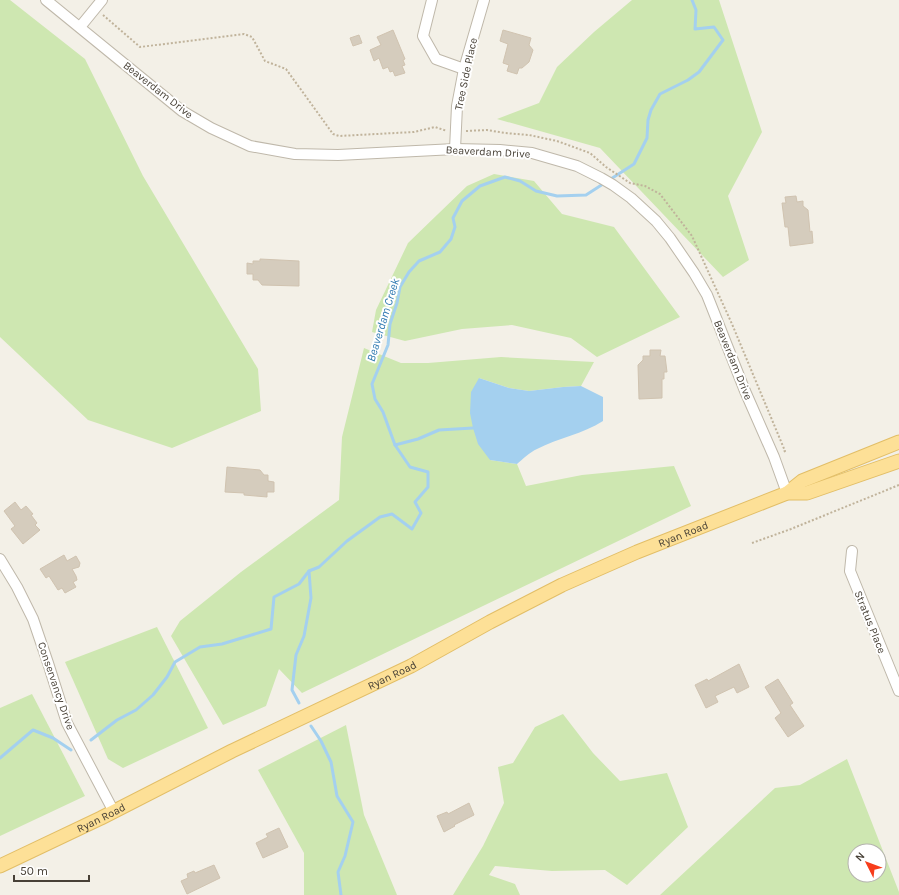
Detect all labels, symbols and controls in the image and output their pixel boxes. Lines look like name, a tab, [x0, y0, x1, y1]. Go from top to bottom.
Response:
street label: Tree Side Place	[452, 36, 480, 111]
street label: Beaverdam Drive	[121, 59, 196, 121]
street label: Beaverdam Drive	[445, 143, 531, 161]
water label: Beaverdam Creek	[364, 276, 403, 363]
street label: Beaverdam Drive	[711, 318, 755, 402]
street label: Ryan Road	[656, 518, 710, 550]
street label: Stratus Place	[852, 589, 889, 656]
street label: Conservancy Drive	[35, 640, 77, 732]
street label: Ryan Road	[365, 658, 419, 692]
street label: Ryan Road	[75, 800, 128, 835]
north arrow	[847, 843, 887, 883]
text: N	[852, 849, 867, 864]
scale bar	[14, 857, 89, 883]
text: 50 m	[20, 864, 48, 878]

